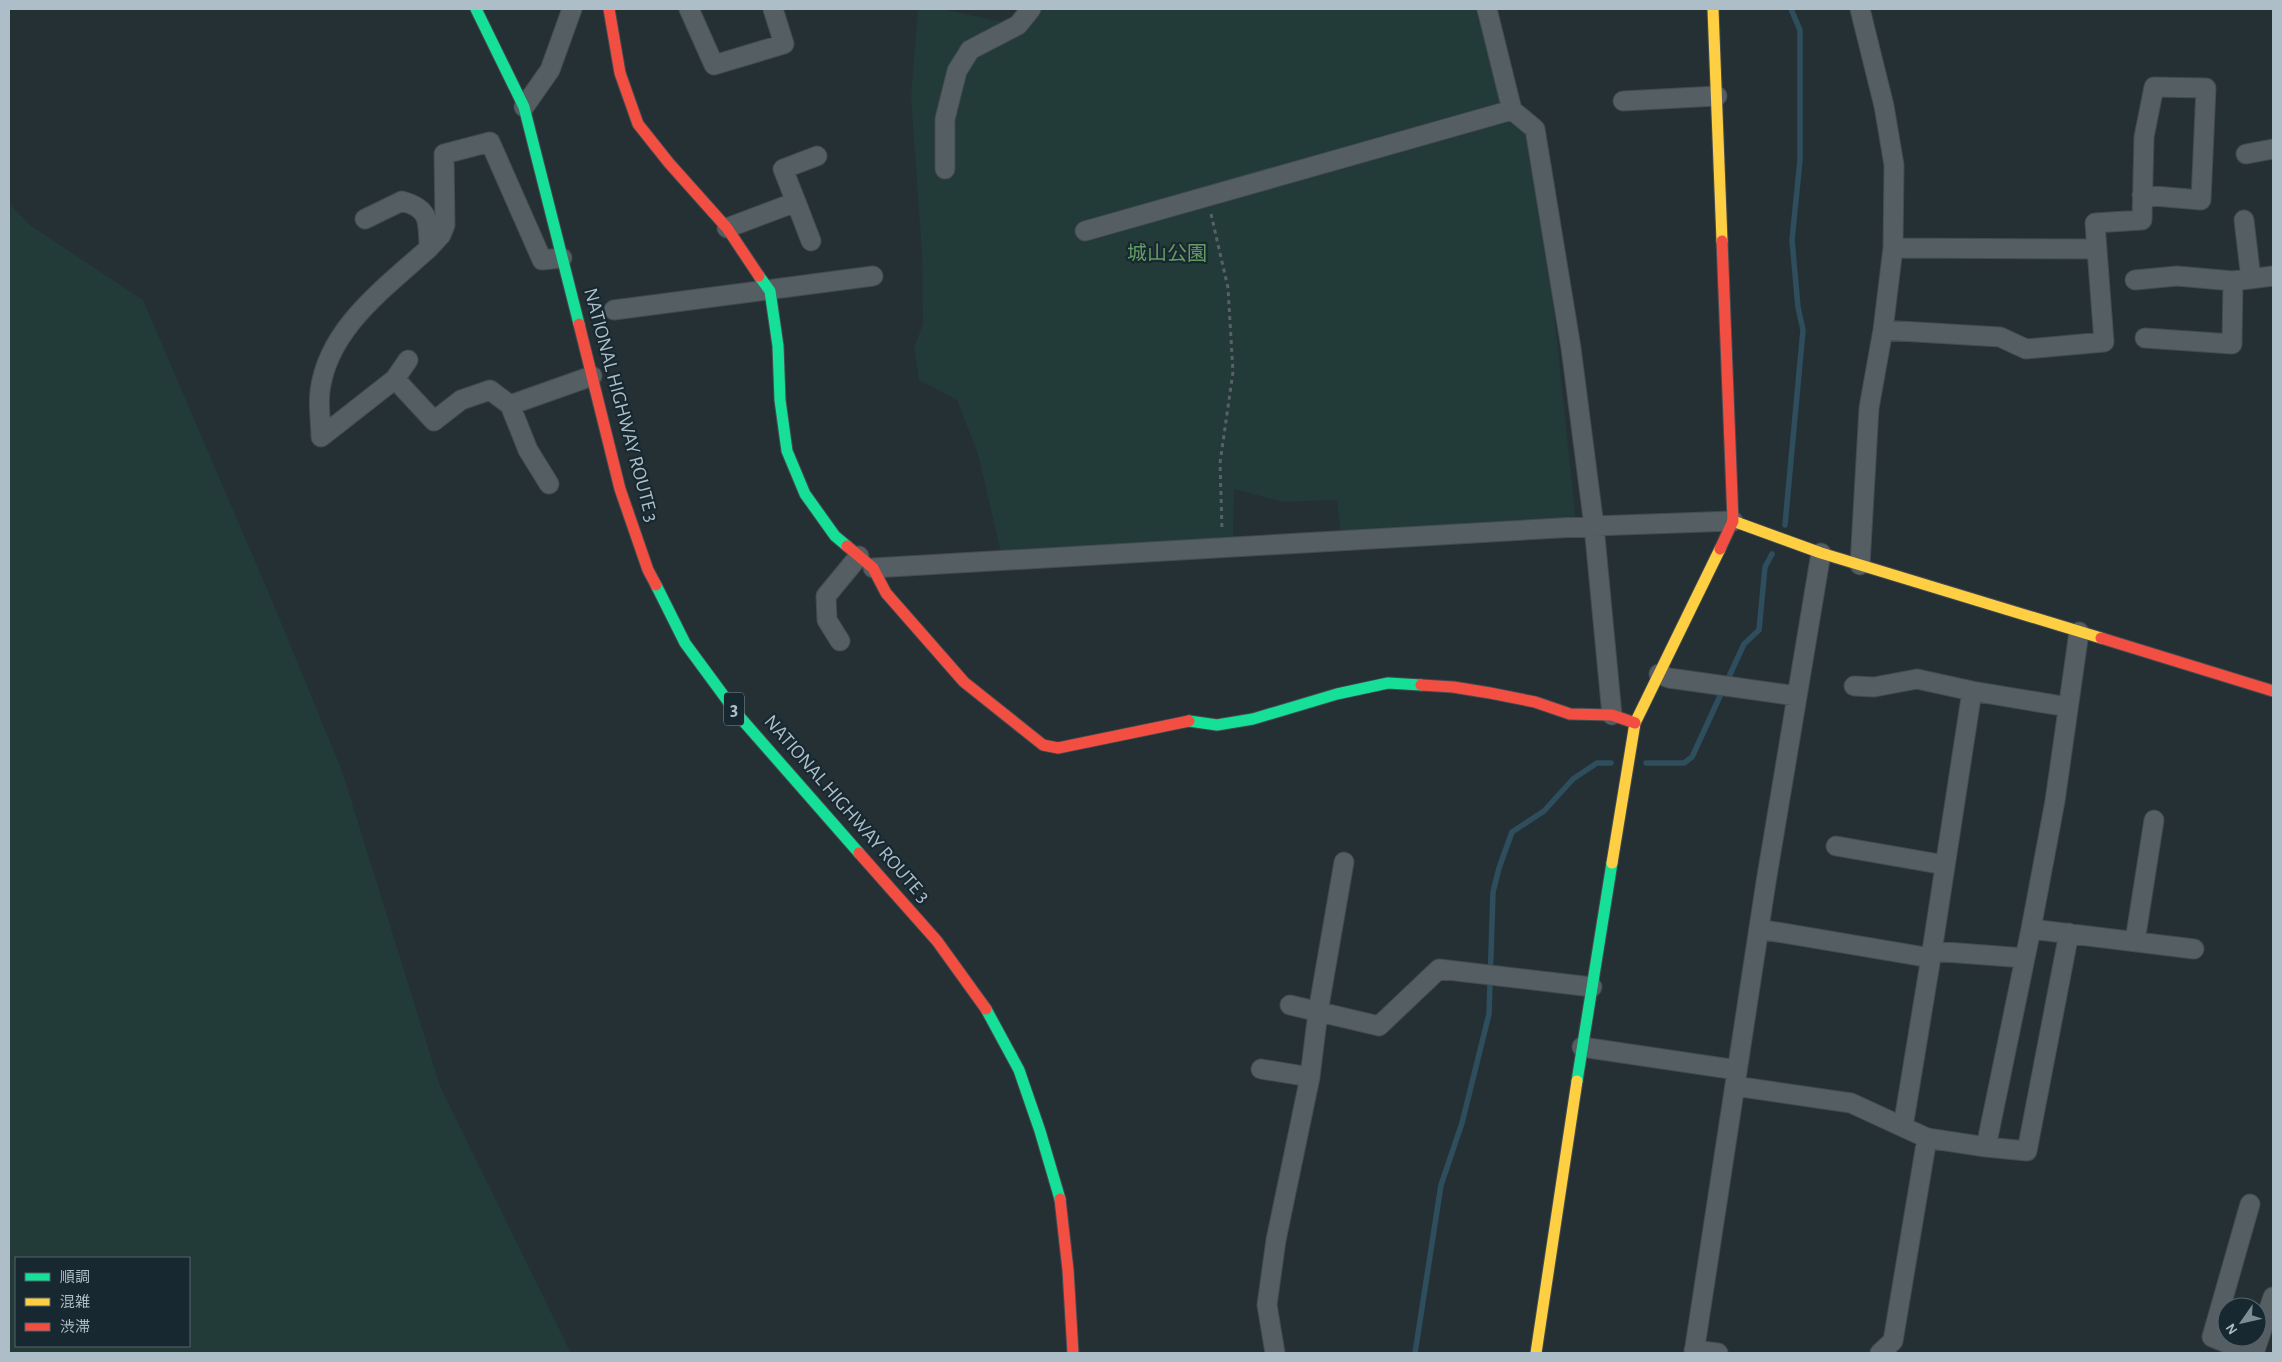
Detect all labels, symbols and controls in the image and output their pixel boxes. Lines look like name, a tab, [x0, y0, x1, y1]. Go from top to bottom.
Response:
park label: 城山公園	[1127, 242, 1207, 264]
street label: NATIONAL HIGHWAY ROUTE 3	[580, 286, 662, 524]
road number: 3	[724, 692, 744, 726]
street label: NATIONAL HIGHWAY ROUTE 3	[760, 711, 934, 907]
legend	[15, 1257, 190, 1347]
text: 順調	[60, 1270, 90, 1285]
text: 混雑	[60, 1294, 90, 1310]
north arrow	[2217, 1297, 2267, 1347]
text: 渋滞	[60, 1319, 90, 1335]
text: N	[2224, 1321, 2241, 1337]

